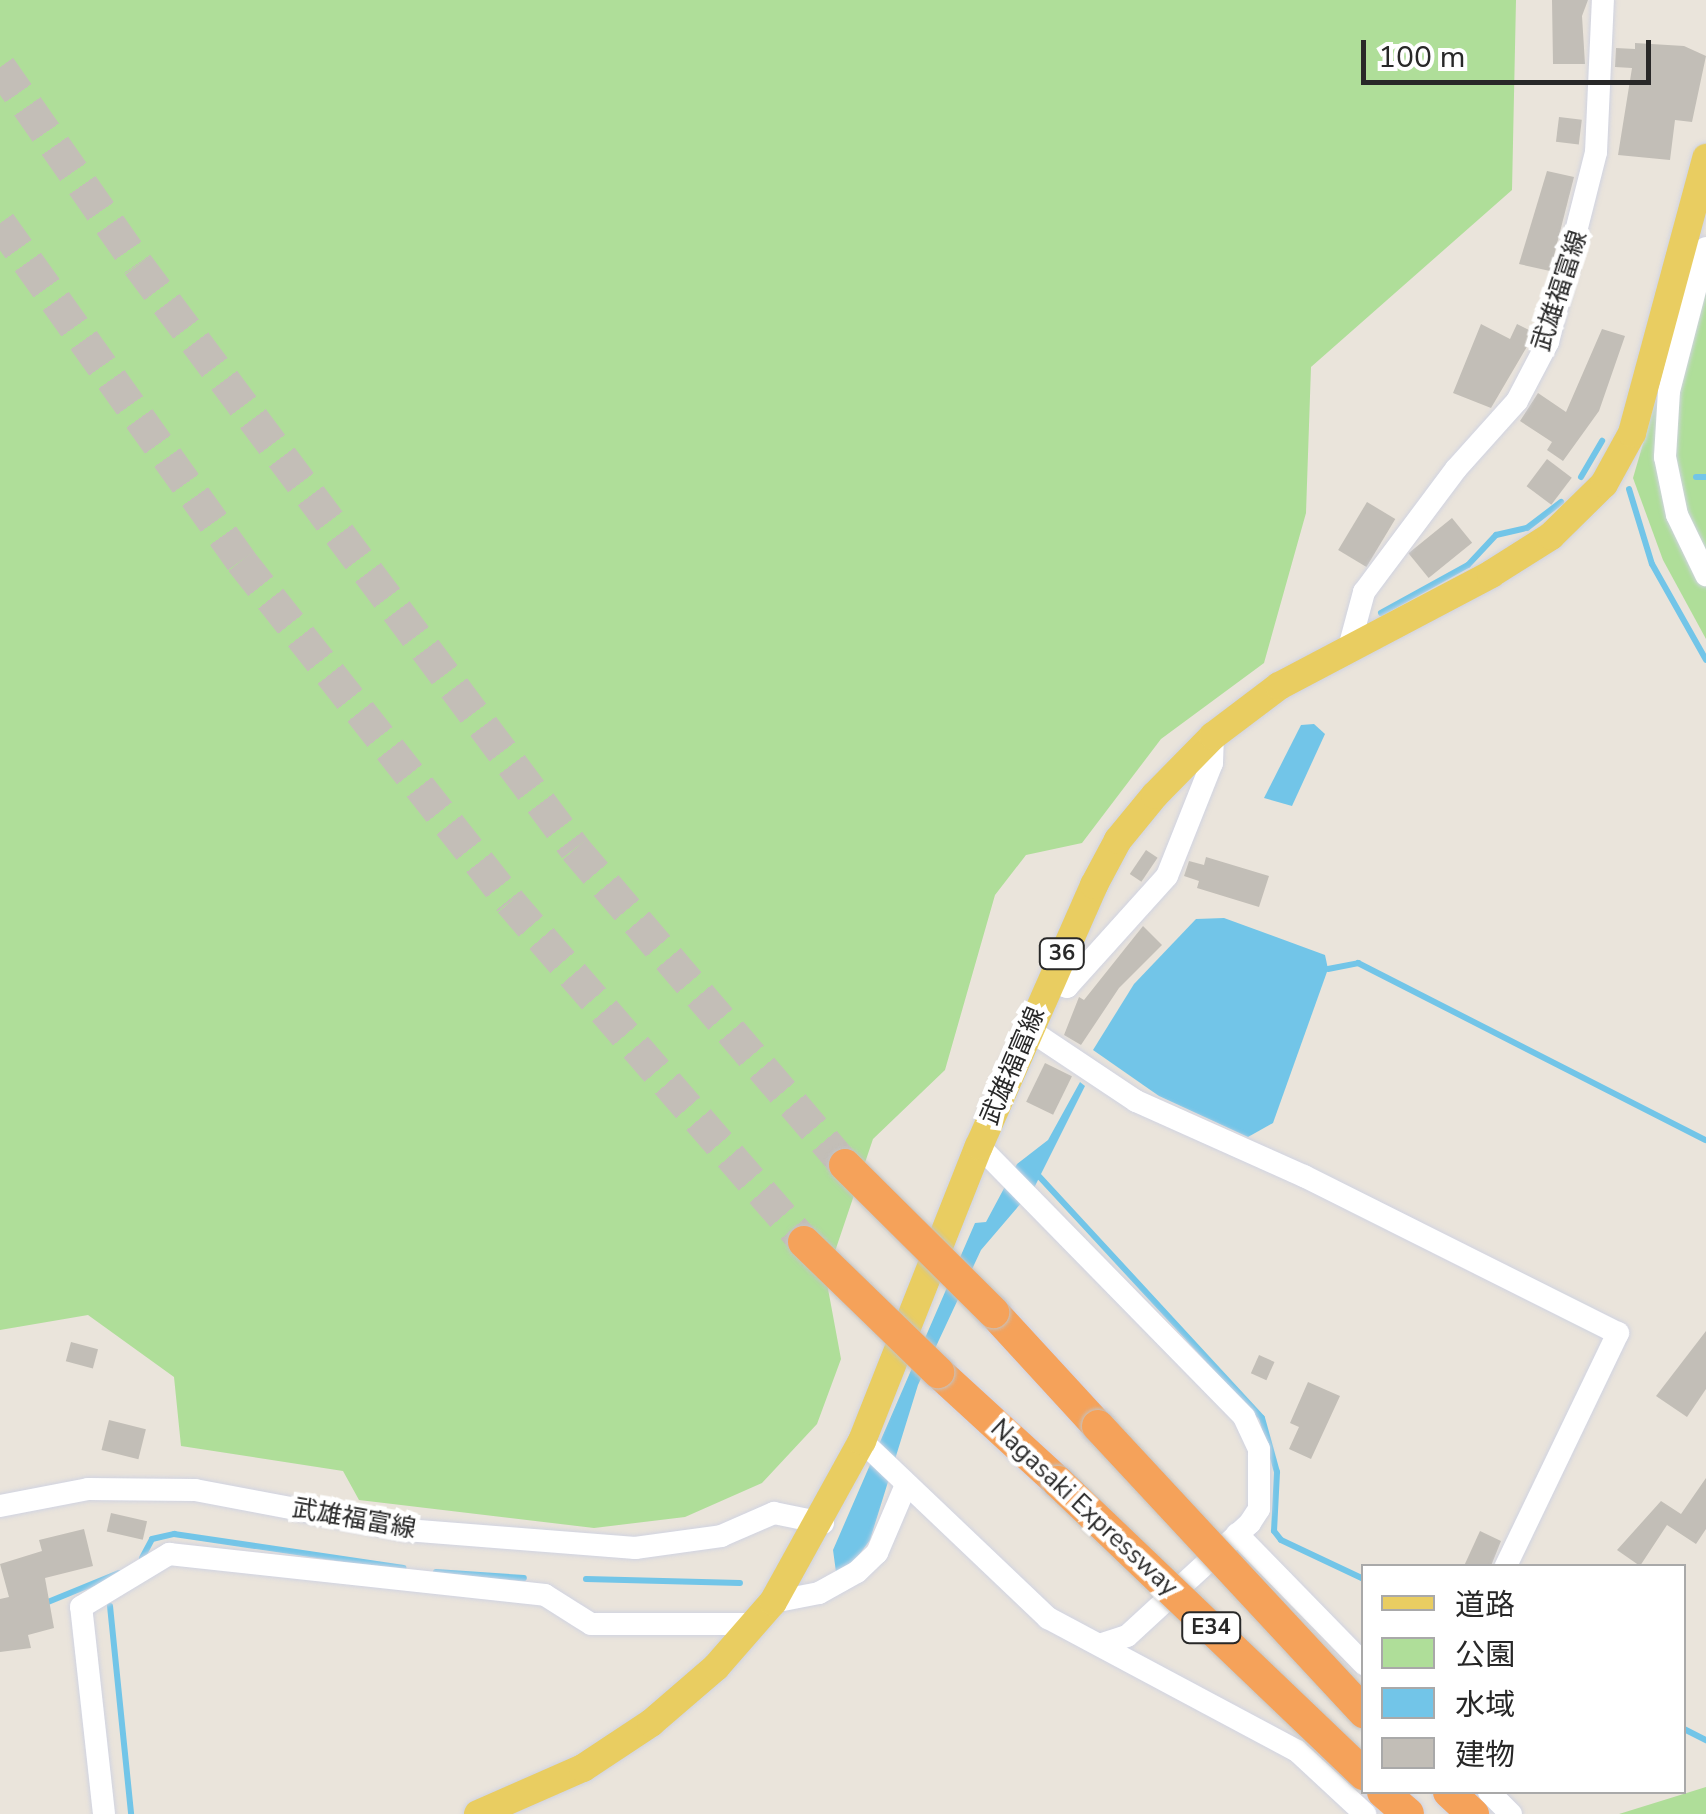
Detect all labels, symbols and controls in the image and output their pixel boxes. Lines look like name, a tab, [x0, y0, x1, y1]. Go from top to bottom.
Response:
scale bar	[1366, 20, 1656, 82]
text: 100 m	[1378, 37, 1465, 78]
street label: 武雄福富線	[1526, 227, 1594, 355]
road number: 36	[1037, 937, 1087, 971]
street label: 武雄福富線	[975, 1003, 1051, 1129]
street label: Nagasaki Expressway	[984, 1414, 1184, 1602]
street label: 武雄福富線	[290, 1493, 418, 1545]
legend	[1361, 1564, 1686, 1794]
text: 道路	[1455, 1585, 1515, 1626]
road number: E34	[1181, 1611, 1241, 1645]
text: 公園	[1455, 1635, 1515, 1676]
text: 水域	[1455, 1685, 1515, 1726]
text: 建物	[1455, 1735, 1515, 1776]

